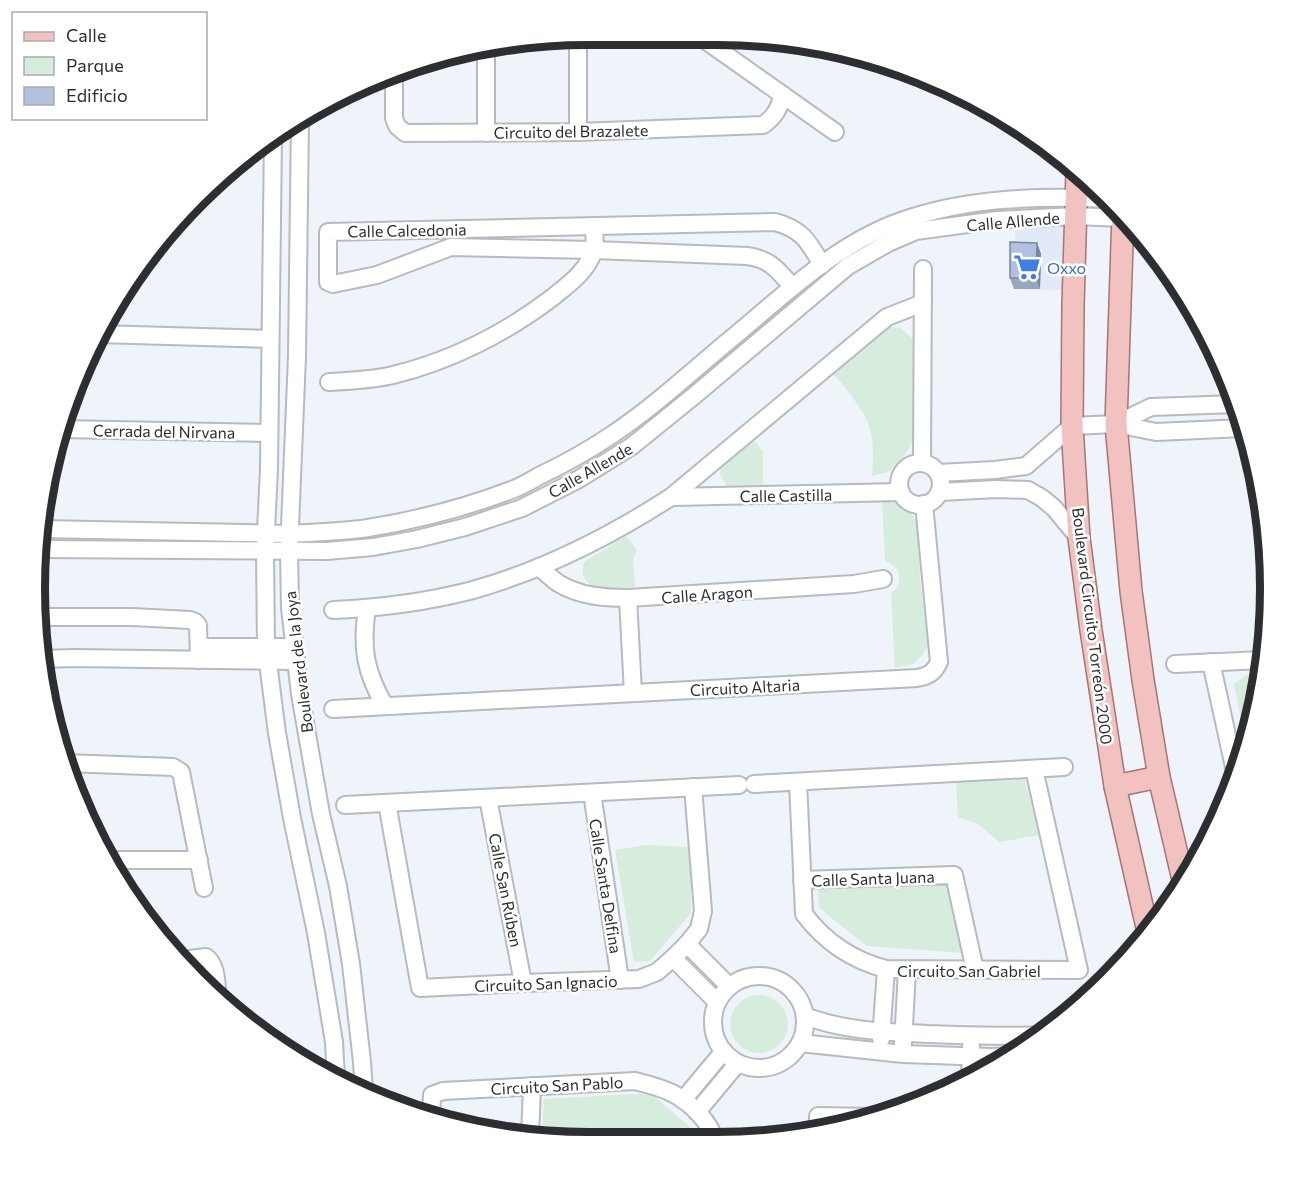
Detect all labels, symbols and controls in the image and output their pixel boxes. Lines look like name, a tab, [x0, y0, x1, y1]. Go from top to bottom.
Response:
legend	[12, 12, 207, 120]
text: Calle	[66, 24, 106, 46]
text: Parque	[66, 54, 124, 76]
text: Edificio	[66, 84, 128, 106]
street label: Circuito del Brazalete	[494, 120, 648, 142]
street label: Calle Allende	[966, 207, 1060, 235]
street label: Calle Calcedonia	[347, 219, 467, 241]
supermarket icon: Oxxo	[1012, 252, 1042, 282]
place label: Oxxo	[1047, 258, 1086, 277]
street label: Cerrada del Nirvana	[93, 420, 235, 442]
street label: Calle Allende	[545, 438, 635, 502]
street label: Calle Castilla	[739, 485, 833, 505]
street label: Boulevard Circuito Torreón 2000	[1069, 506, 1117, 746]
street label: Calle Aragon	[661, 581, 753, 607]
street label: Boulevard de la Joya	[280, 590, 316, 734]
street label: Circuito Altaria	[690, 675, 800, 699]
street label: Calle Santa Delfina	[586, 817, 626, 955]
street label: Calle San Rúben	[486, 831, 526, 949]
street label: Calle Santa Juana	[811, 866, 935, 890]
street label: Circuito San Gabriel	[897, 961, 1041, 980]
street label: Circuito San Ignacio	[474, 971, 618, 995]
street label: Circuito San Pablo	[490, 1072, 624, 1098]

